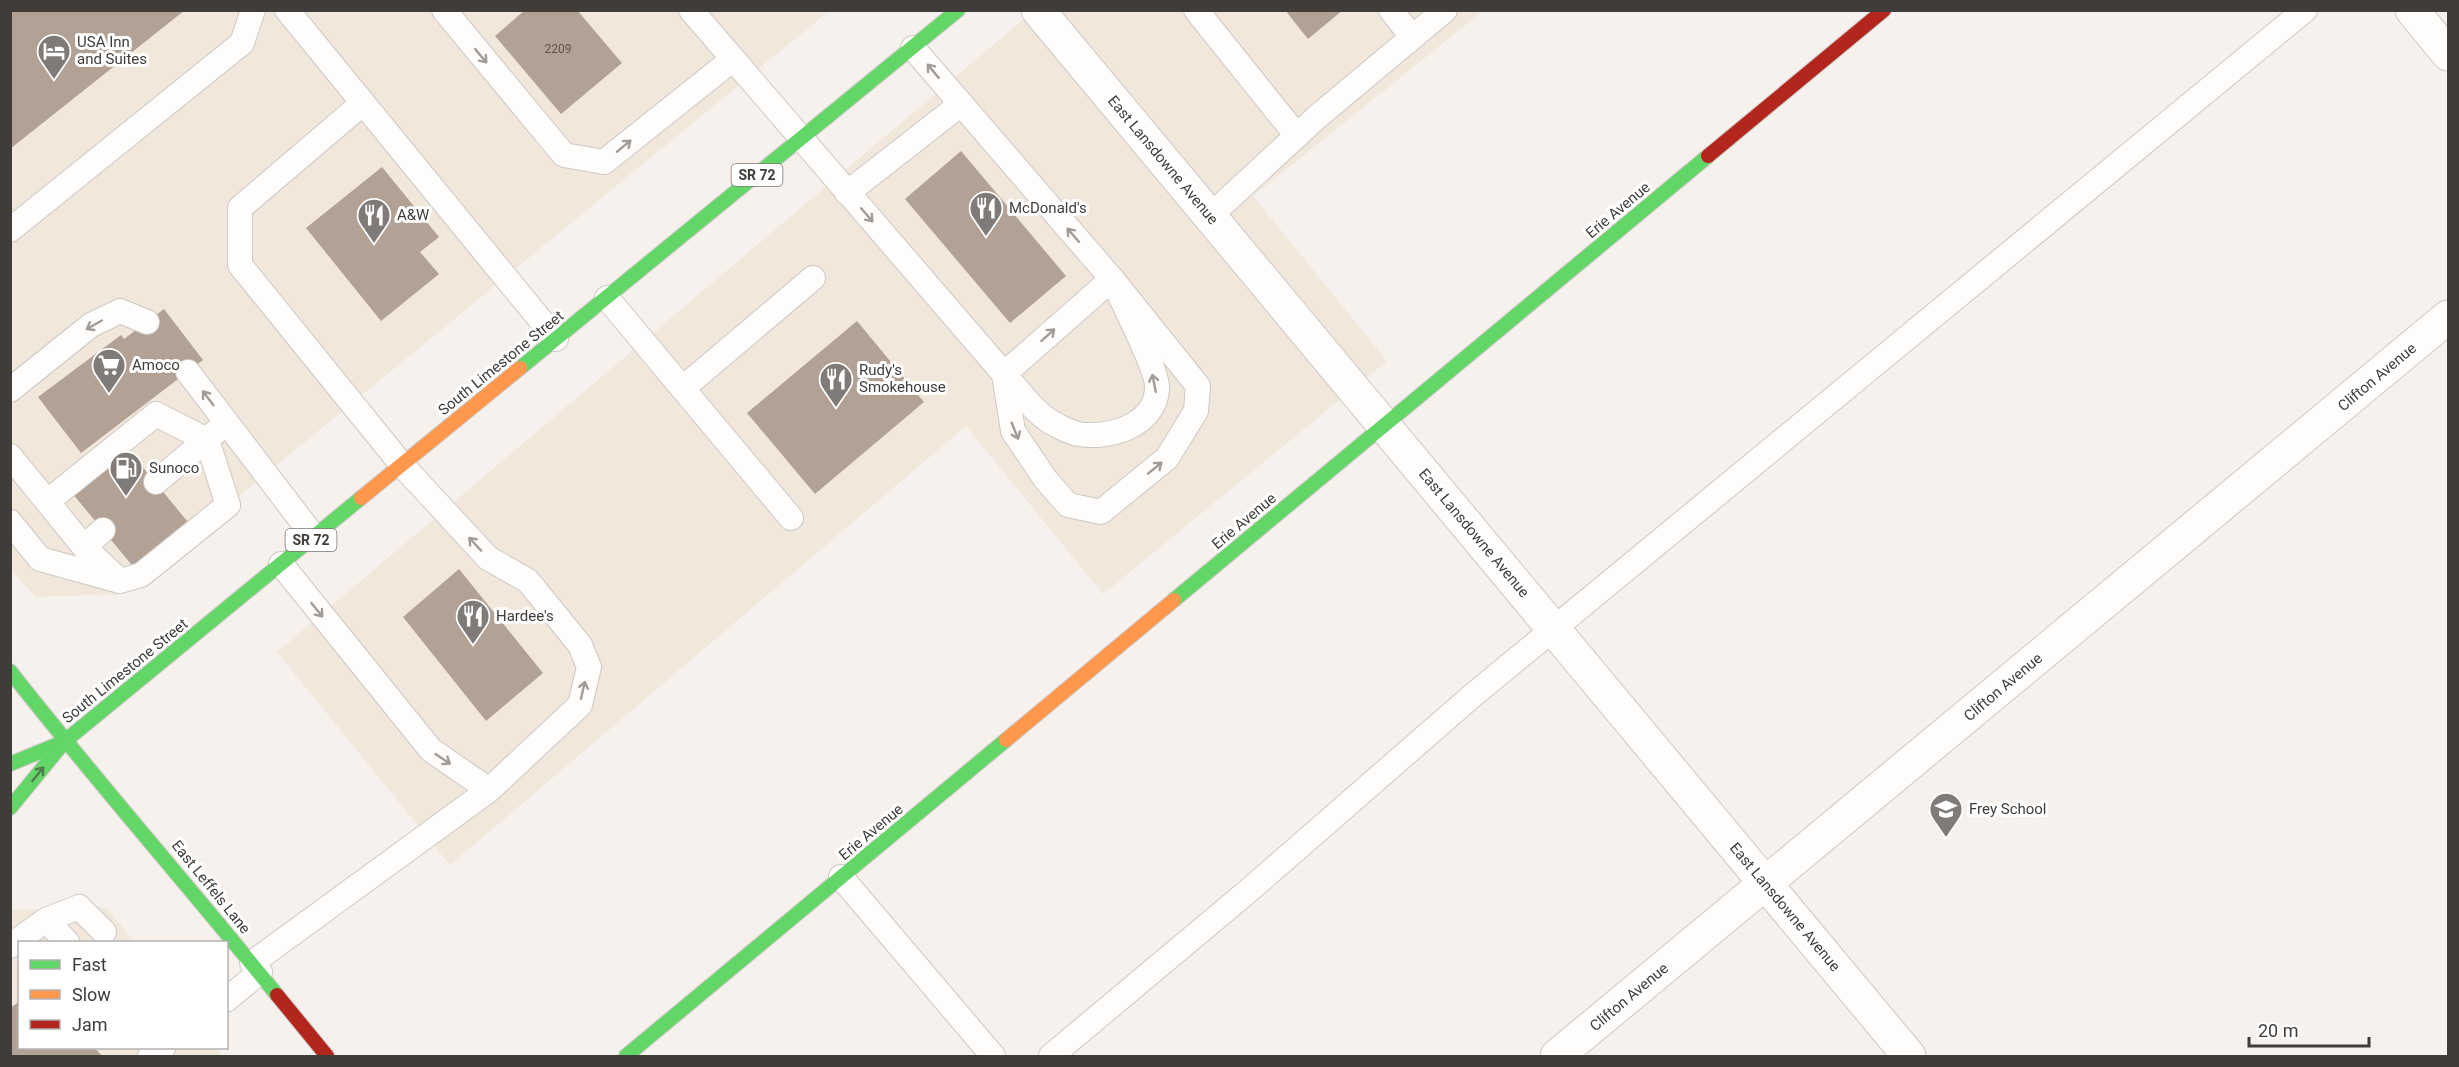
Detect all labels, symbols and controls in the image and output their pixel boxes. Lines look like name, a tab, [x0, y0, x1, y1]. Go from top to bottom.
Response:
hotel icon: USA Inn and Suites	[36, 33, 72, 80]
place label: USA Inn and Suites	[77, 33, 147, 68]
house number: 2209	[545, 42, 571, 56]
one-way arrow	[475, 47, 488, 63]
one-way arrow	[926, 64, 940, 79]
street label: East Lansdowne Avenue	[1104, 92, 1222, 228]
one-way arrow	[616, 140, 632, 153]
road number: SR 72	[732, 164, 783, 186]
street label: Erie Avenue	[1582, 178, 1654, 242]
restaurant icon: McDonald's	[968, 190, 1004, 237]
restaurant icon: A&W	[356, 197, 392, 244]
place label: McDonald's	[1009, 199, 1087, 217]
place label: A&W	[397, 206, 429, 224]
one-way arrow	[860, 207, 874, 222]
one-way arrow	[1067, 227, 1080, 243]
street label: South Limestone Street	[435, 307, 567, 419]
one-way arrow	[86, 319, 103, 331]
one-way arrow	[1040, 328, 1055, 342]
street label: Clifton Avenue	[2334, 339, 2420, 415]
supermarket icon: Amoco	[91, 347, 127, 394]
place label: Amoco	[132, 356, 180, 374]
restaurant icon: Rudy's Smokehouse	[818, 361, 854, 408]
place label: Rudy's Smokehouse	[859, 361, 946, 396]
one-way arrow	[1148, 374, 1159, 393]
one-way arrow	[201, 390, 214, 406]
one-way arrow	[1010, 422, 1021, 440]
fuel station icon: Sunoco	[108, 450, 144, 497]
place label: Sunoco	[149, 459, 199, 477]
one-way arrow	[1146, 461, 1162, 474]
street label: East Lansdowne Avenue	[1415, 465, 1533, 601]
street label: Erie Avenue	[1208, 489, 1280, 553]
road number: SR 72	[286, 529, 336, 551]
one-way arrow	[469, 537, 483, 552]
restaurant icon: Hardee's	[455, 598, 491, 645]
one-way arrow	[311, 602, 324, 618]
place label: Hardee's	[496, 607, 554, 625]
street label: South Limestone Street	[59, 615, 191, 727]
street label: Clifton Avenue	[1960, 649, 2046, 725]
one-way arrow	[578, 681, 590, 700]
one-way arrow	[434, 752, 451, 765]
one-way arrow	[31, 767, 45, 782]
school or university icon: Frey School	[1928, 791, 1964, 838]
street label: Erie Avenue	[835, 800, 907, 864]
place label: Frey School	[1969, 800, 2047, 818]
street label: East Leffels Lane	[168, 837, 254, 937]
street label: East Lansdowne Avenue	[1726, 839, 1844, 975]
legend	[18, 941, 228, 1049]
text: Fast	[72, 954, 107, 975]
street label: Clifton Avenue	[1586, 959, 1672, 1035]
text: Slow	[72, 984, 111, 1005]
scale bar	[2249, 1010, 2369, 1048]
text: Jam	[72, 1014, 108, 1035]
text: 20 m	[2258, 1020, 2298, 1041]

